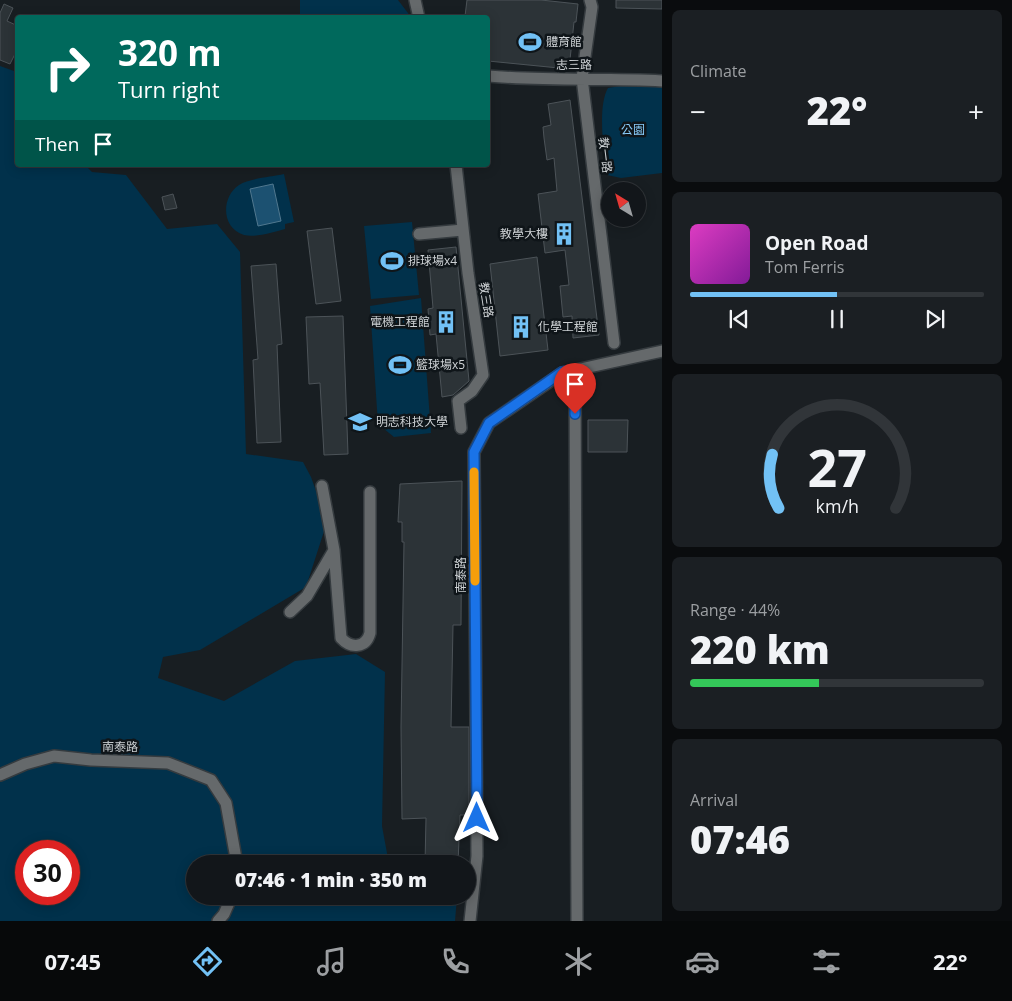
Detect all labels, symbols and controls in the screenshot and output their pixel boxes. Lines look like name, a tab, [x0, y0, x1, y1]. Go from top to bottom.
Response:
text: 320 m	[118, 29, 222, 76]
sports icon: 體育館	[517, 29, 543, 55]
place label: 體育館	[546, 33, 582, 50]
icon: right	[35, 35, 100, 100]
street label: 志三路	[556, 56, 592, 73]
text: Climate	[690, 60, 747, 82]
text: Turn right	[118, 74, 220, 104]
text: 22°	[807, 84, 867, 136]
text: −	[690, 92, 706, 130]
text: +	[968, 92, 984, 130]
park label: 公園	[621, 121, 645, 138]
icon: arrive	[89, 130, 117, 158]
text: Then	[35, 131, 79, 157]
street label: 教一路	[595, 136, 616, 174]
north arrow	[601, 182, 646, 228]
map controls	[601, 182, 646, 227]
building icon: 教學大樓	[551, 221, 577, 247]
place label: 教學大樓	[500, 225, 548, 242]
text: Open Road	[765, 230, 869, 256]
sports icon: 排球場x4	[379, 248, 405, 274]
place label: 排球場x4	[408, 252, 457, 269]
text: Tom Ferris	[765, 256, 844, 278]
street label: 教三路	[475, 281, 498, 319]
icon: previous	[725, 305, 753, 333]
icon: pause	[823, 305, 851, 333]
icon: next	[921, 305, 949, 333]
building icon: 電機工程館	[433, 309, 459, 335]
place label: 電機工程館	[370, 313, 430, 330]
building icon: 化學工程館	[508, 314, 534, 340]
place label: 化學工程館	[538, 318, 598, 335]
sports icon: 籃球場x5	[387, 352, 413, 378]
place label: 籃球場x5	[416, 356, 465, 373]
pin	[554, 363, 596, 414]
icon: arrive	[561, 370, 589, 398]
school or university icon: 明志科技大學	[347, 409, 373, 435]
place label: 明志科技大學	[376, 413, 448, 430]
text: 27	[807, 431, 867, 502]
text: km/h	[815, 494, 859, 518]
street label: 南泰路	[452, 557, 469, 593]
text: Range · 44%	[690, 599, 780, 621]
text: 220 km	[690, 623, 830, 675]
street label: 南泰路	[102, 738, 138, 755]
text: Arrival	[690, 789, 738, 811]
position arrow	[450, 791, 502, 843]
text: 07:46	[690, 813, 790, 865]
speed limit sign: 30	[15, 840, 80, 905]
text: 07:46 · 1 min · 350 m	[235, 867, 427, 893]
icon: directions	[190, 944, 225, 979]
icon: music	[314, 944, 349, 979]
icon: phone	[438, 944, 473, 979]
icon: climate	[561, 944, 596, 979]
icon: car	[685, 944, 720, 979]
icon: filters	[809, 944, 844, 979]
text: 07:45	[44, 946, 101, 976]
text: 22°	[933, 946, 968, 976]

